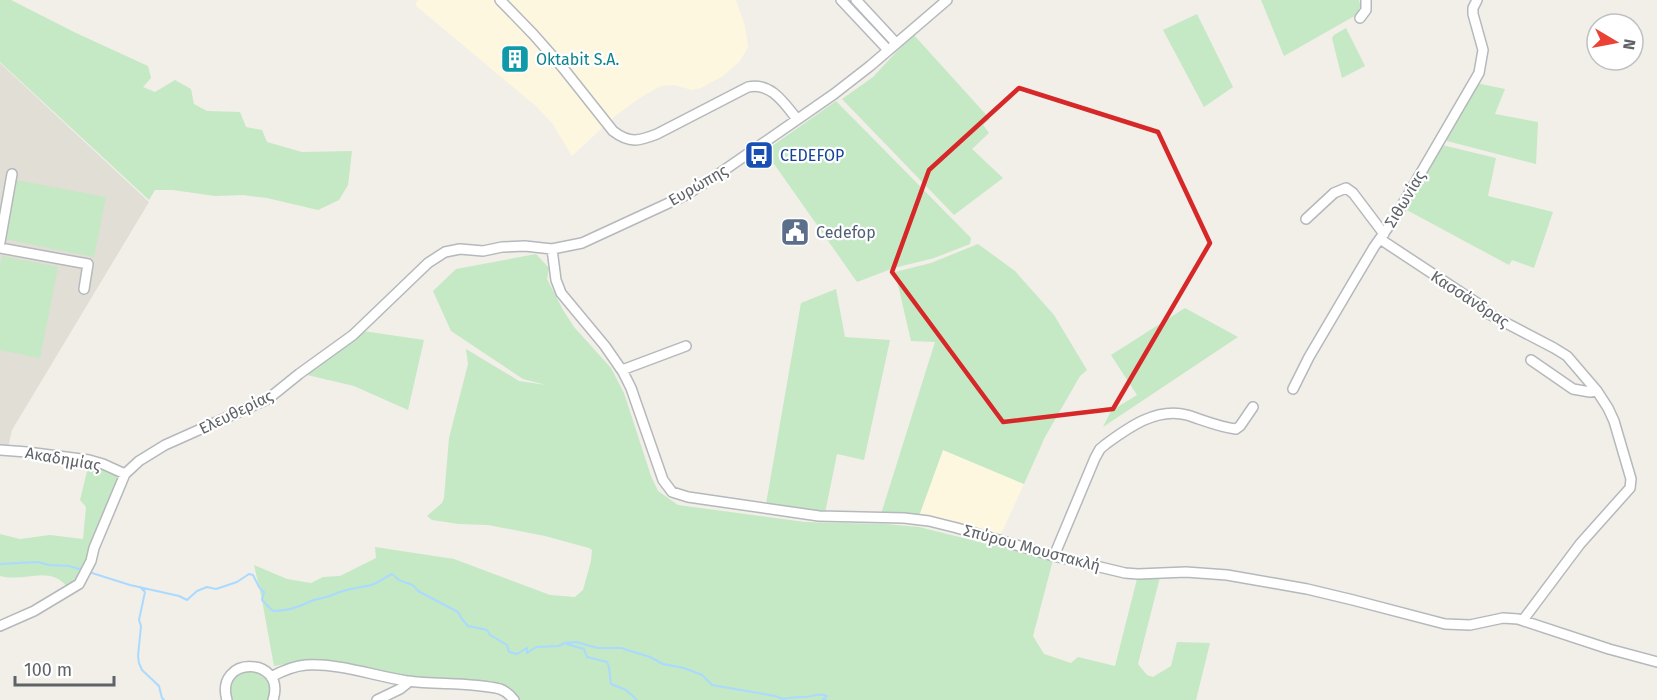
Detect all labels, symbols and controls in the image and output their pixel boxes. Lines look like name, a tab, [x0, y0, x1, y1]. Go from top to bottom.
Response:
north arrow	[1585, 12, 1645, 72]
text: N	[1619, 38, 1640, 51]
building icon: Oktabit S.A.	[499, 43, 531, 75]
place label: Oktabit S.A.	[536, 50, 620, 69]
bus stop icon: CEDEFOP	[743, 139, 775, 171]
place label: CEDEFOP	[780, 146, 844, 165]
street label: Ευρώπης	[665, 160, 732, 210]
street label: Σιθωνίας	[1381, 167, 1430, 231]
public building icon: Cedefop	[779, 216, 811, 248]
place label: Cedefop	[816, 223, 876, 242]
street label: Κασσάνδρας	[1427, 267, 1513, 332]
street label: Ελευθερίας	[196, 386, 277, 438]
street label: Ακαδημίας	[24, 443, 103, 475]
street label: Σπύρου Μουστακλή	[961, 521, 1103, 575]
scale bar	[15, 649, 114, 687]
text: 100 m	[24, 659, 72, 681]

